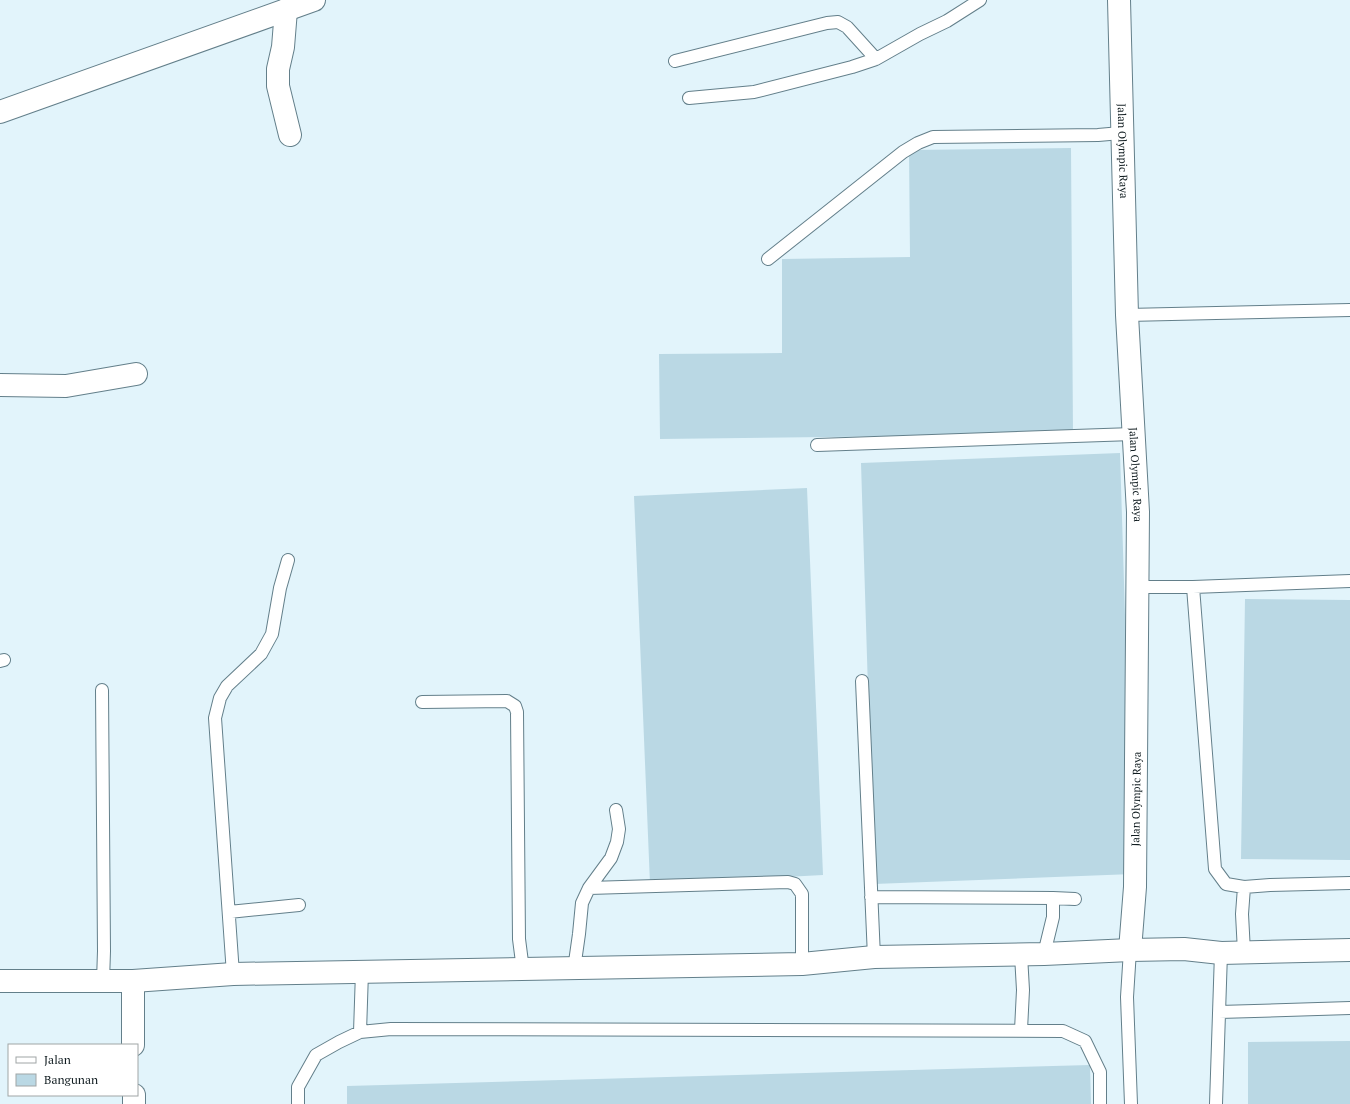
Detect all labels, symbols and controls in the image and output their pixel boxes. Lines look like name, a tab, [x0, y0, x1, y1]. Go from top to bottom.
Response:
street label: Jalan Olympic Raya	[1115, 103, 1131, 199]
street label: Jalan Olympic Raya	[1126, 427, 1145, 523]
street label: Jalan Olympic Raya	[1128, 751, 1144, 847]
legend	[8, 1044, 138, 1096]
text: Jalan	[44, 1052, 71, 1067]
text: Bangunan	[44, 1072, 98, 1087]

